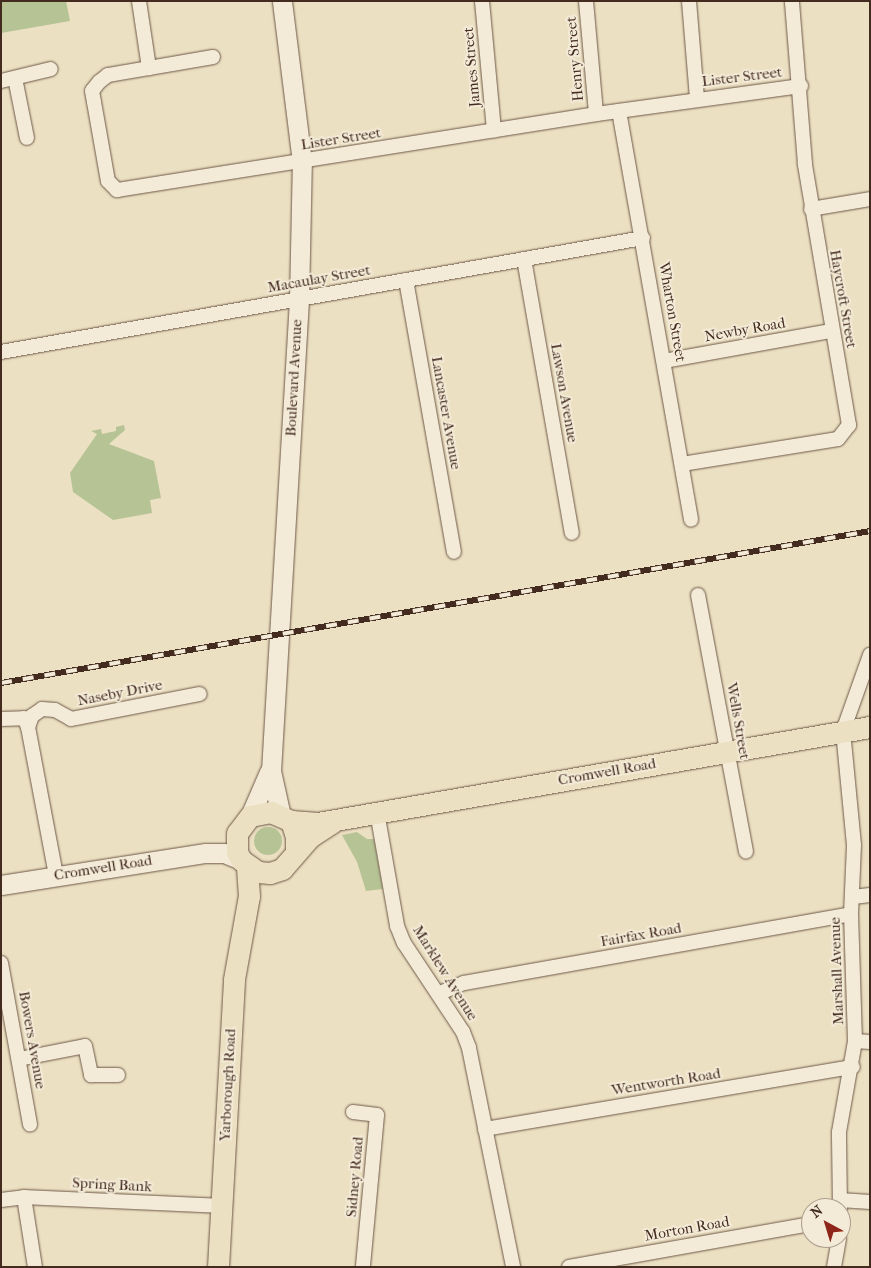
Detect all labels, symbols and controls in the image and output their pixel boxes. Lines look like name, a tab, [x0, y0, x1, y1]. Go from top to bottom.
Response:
street label: Henry Street	[562, 16, 588, 102]
street label: James Street	[460, 26, 484, 108]
street label: Lister Street	[701, 63, 783, 91]
street label: Lister Street	[300, 124, 382, 154]
street label: Haycroft Street	[825, 248, 861, 350]
street label: Macaulay Street	[266, 261, 372, 297]
street label: Wharton Street	[654, 261, 690, 363]
street label: Newby Road	[703, 314, 787, 346]
street label: Boulevard Avenue	[282, 319, 306, 437]
street label: Lawson Avenue	[546, 342, 582, 444]
street label: Lancaster Avenue	[427, 355, 465, 471]
street label: Naseby Drive	[76, 676, 164, 710]
street label: Wells Street	[722, 681, 754, 761]
street label: Cromwell Road	[557, 755, 657, 789]
street label: Cromwell Road	[53, 851, 153, 885]
street label: Marshall Avenue	[826, 917, 848, 1025]
street label: Fairfax Road	[599, 919, 683, 951]
street label: Marklew Avenue	[409, 922, 481, 1024]
street label: Bowers Avenue	[15, 990, 49, 1090]
street label: Yarborough Road	[216, 1028, 240, 1142]
street label: Wentworth Road	[610, 1064, 722, 1100]
street label: Sidney Road	[343, 1136, 367, 1218]
street label: Spring Bank	[72, 1174, 152, 1196]
north arrow	[801, 1198, 851, 1248]
text: N	[807, 1202, 826, 1222]
street label: Morton Road	[643, 1213, 731, 1245]

